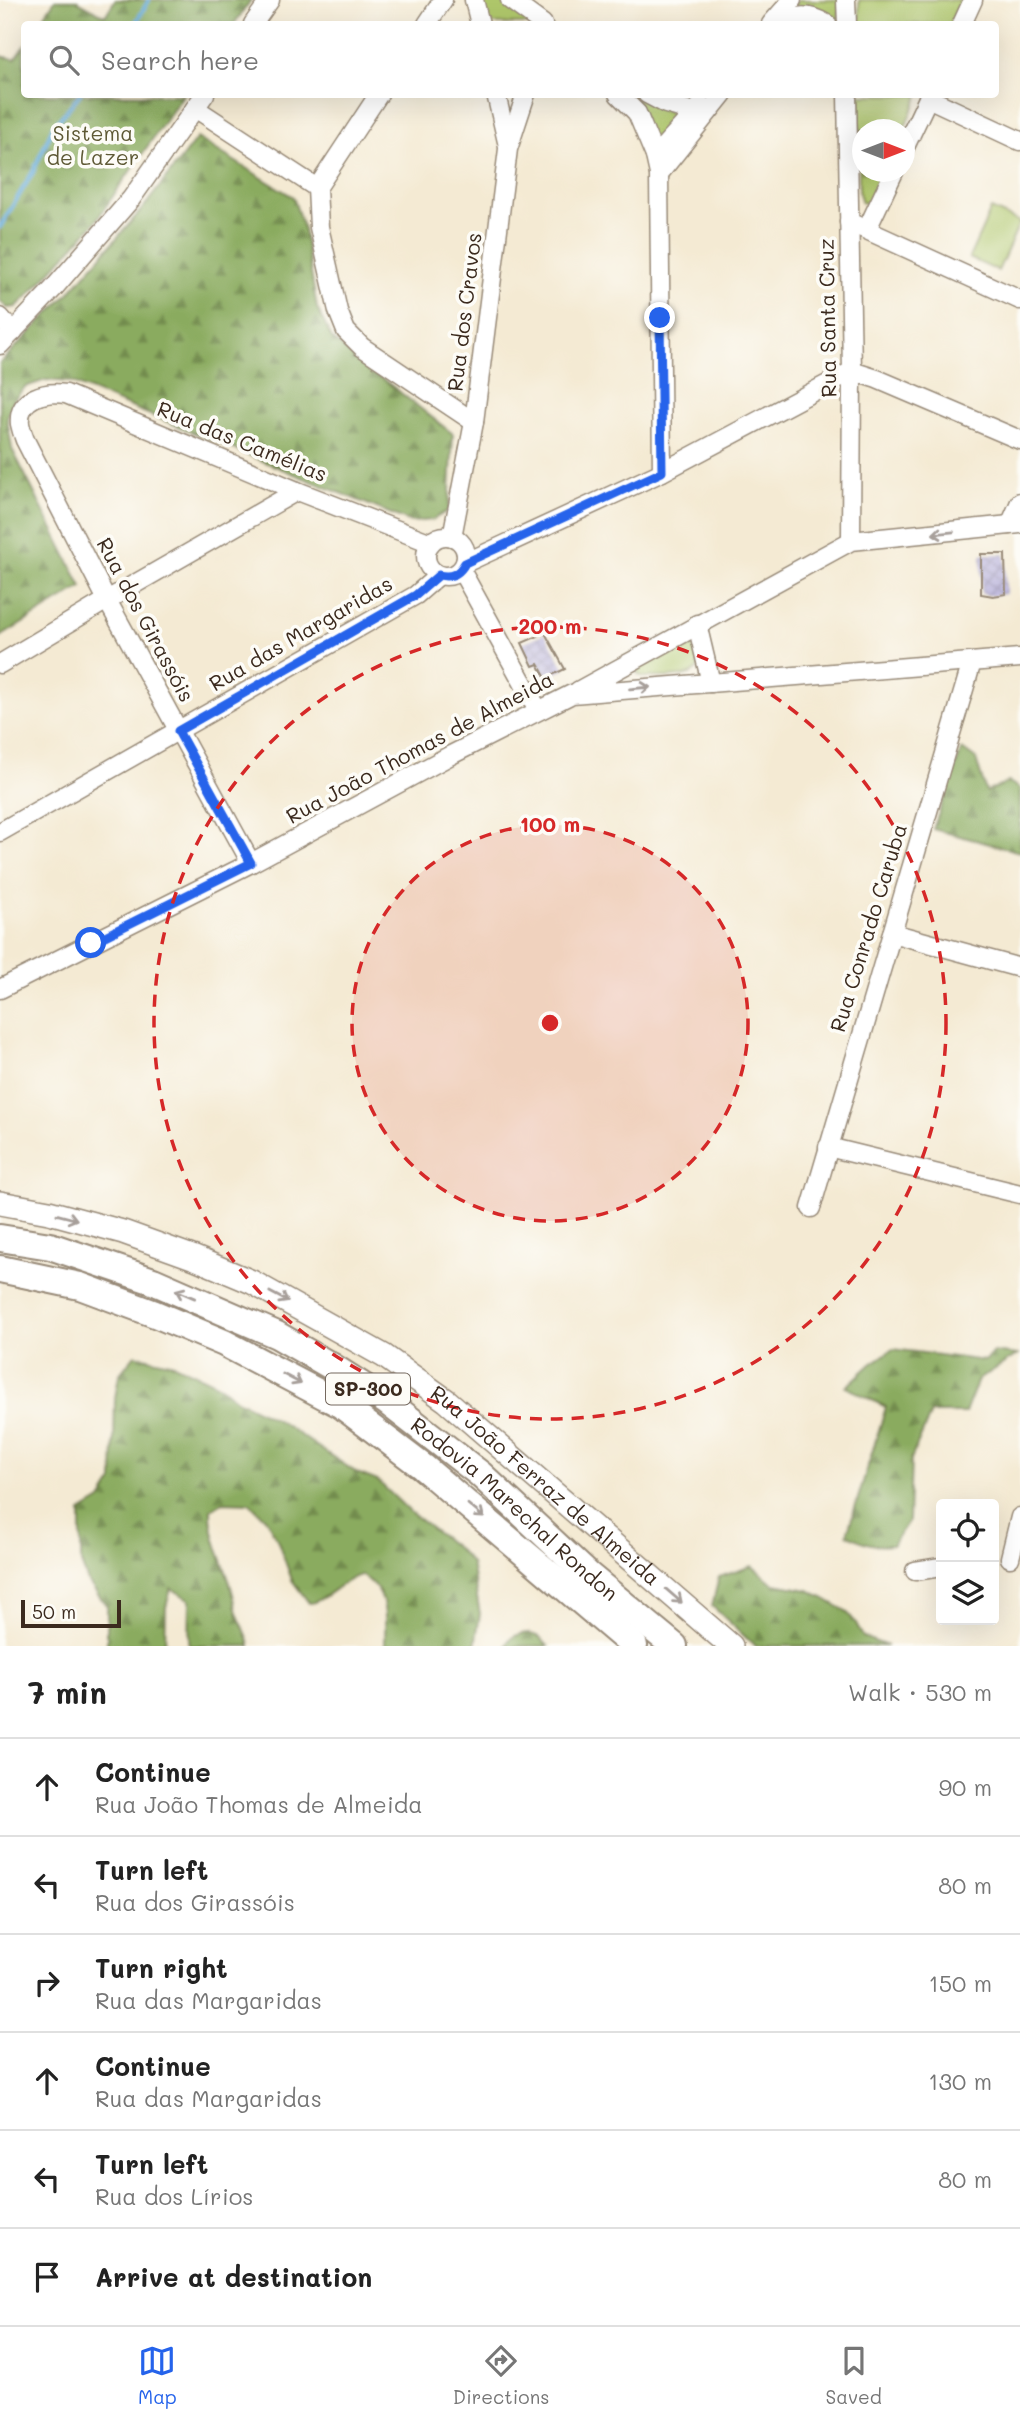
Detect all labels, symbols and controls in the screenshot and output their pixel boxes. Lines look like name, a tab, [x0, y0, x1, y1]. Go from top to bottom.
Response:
search box	[21, 21, 999, 98]
icon: search	[45, 41, 83, 79]
text: Search here	[101, 43, 259, 77]
park label: Sistema de Lazer	[47, 119, 139, 170]
north arrow	[852, 119, 915, 182]
street label: Rua dos Cravos	[440, 231, 487, 393]
street label: Rua Santa Cruz	[812, 238, 841, 398]
route end	[644, 302, 675, 333]
street label: Rua das Camélias	[154, 394, 331, 487]
one-way arrow	[932, 526, 954, 539]
street label: Rua dos Girassóis	[92, 532, 201, 706]
street label: Rua das Margaridas	[204, 569, 397, 696]
text: 200 m	[519, 612, 581, 639]
street label: Rua João Thomas de Almeida	[281, 665, 558, 829]
one-way arrow	[628, 681, 651, 694]
text: 100 m	[520, 810, 580, 837]
street label: Rua Conrado Caruba	[823, 820, 912, 1035]
route start	[75, 927, 106, 958]
centre of rings	[538, 1011, 562, 1035]
one-way arrow	[55, 1211, 78, 1224]
one-way arrow	[174, 1287, 196, 1300]
one-way arrow	[268, 1291, 289, 1304]
one-way arrow	[281, 1372, 301, 1386]
road number: SP-300	[326, 1373, 410, 1404]
street label: Rua João Ferraz de Almeida	[426, 1379, 666, 1591]
street label: Rodovia Marechal Rondon	[406, 1410, 624, 1606]
map controls	[936, 1499, 999, 1625]
button: locate	[936, 1499, 999, 1562]
one-way arrow	[467, 1503, 485, 1519]
button: layers	[936, 1562, 999, 1625]
one-way arrow	[664, 1588, 682, 1604]
scale bar	[21, 1597, 121, 1629]
text: 50 m	[32, 1599, 76, 1624]
text: 7 min	[28, 1672, 107, 1712]
text: Walk · 530 m	[848, 1677, 992, 1707]
text: Continue	[95, 1755, 211, 1789]
icon: ahead	[28, 1768, 66, 1806]
text: 90 m	[939, 1772, 992, 1802]
text: Rua João Thomas de Almeida	[95, 1789, 423, 1819]
text: Turn left	[95, 1853, 208, 1887]
icon: left	[28, 1866, 66, 1904]
text: 80 m	[938, 1870, 992, 1900]
text: Rua dos Girassóis	[95, 1887, 295, 1917]
text: Turn right	[95, 1951, 228, 1985]
icon: right	[28, 1964, 66, 2002]
text: 150 m	[928, 1968, 992, 1998]
text: Rua das Margaridas	[95, 1985, 322, 2015]
text: Continue	[95, 2049, 211, 2083]
icon: ahead	[28, 2062, 66, 2100]
text: 130 m	[928, 2066, 992, 2096]
text: Rua das Margaridas	[95, 2083, 322, 2113]
text: Turn left	[95, 2147, 208, 2181]
icon: left	[28, 2160, 66, 2198]
text: 80 m	[938, 2164, 992, 2194]
text: Rua dos Lírios	[95, 2181, 254, 2211]
icon: arrive	[28, 2258, 66, 2296]
text: Arrive at destination	[95, 2260, 372, 2294]
tab: Map	[138, 2342, 177, 2409]
tab: Directions	[453, 2342, 549, 2409]
tab: Saved	[826, 2342, 882, 2409]

